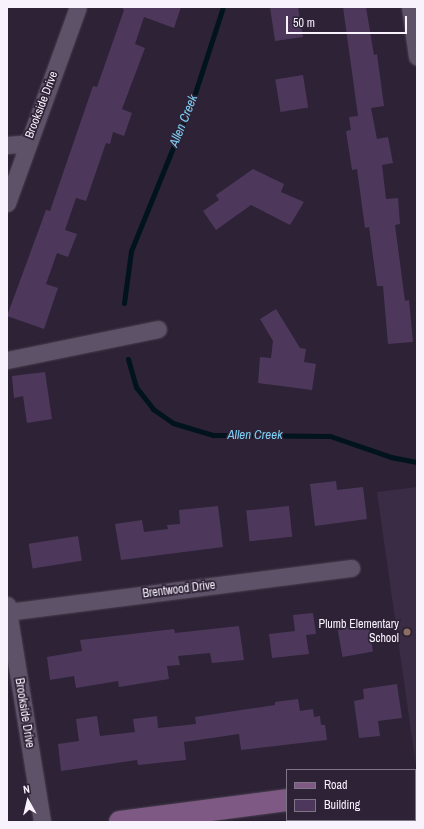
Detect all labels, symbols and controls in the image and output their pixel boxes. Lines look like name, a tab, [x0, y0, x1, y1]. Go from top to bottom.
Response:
scale bar	[288, 8, 409, 34]
text: 50 m	[293, 15, 315, 31]
street label: Brookside Drive	[23, 69, 61, 141]
water label: Allen Creek	[166, 93, 202, 149]
water label: Allen Creek	[227, 427, 283, 443]
street label: Brentwood Drive	[142, 578, 216, 602]
place label: Plumb Elementary School	[319, 618, 399, 646]
marker: Plumb Elementary School	[402, 627, 412, 637]
street label: Brookside Drive	[11, 677, 37, 749]
legend	[286, 769, 416, 821]
text: Road	[324, 777, 348, 793]
north arrow	[8, 781, 48, 821]
text: N	[22, 782, 31, 797]
text: Building	[324, 797, 360, 813]

